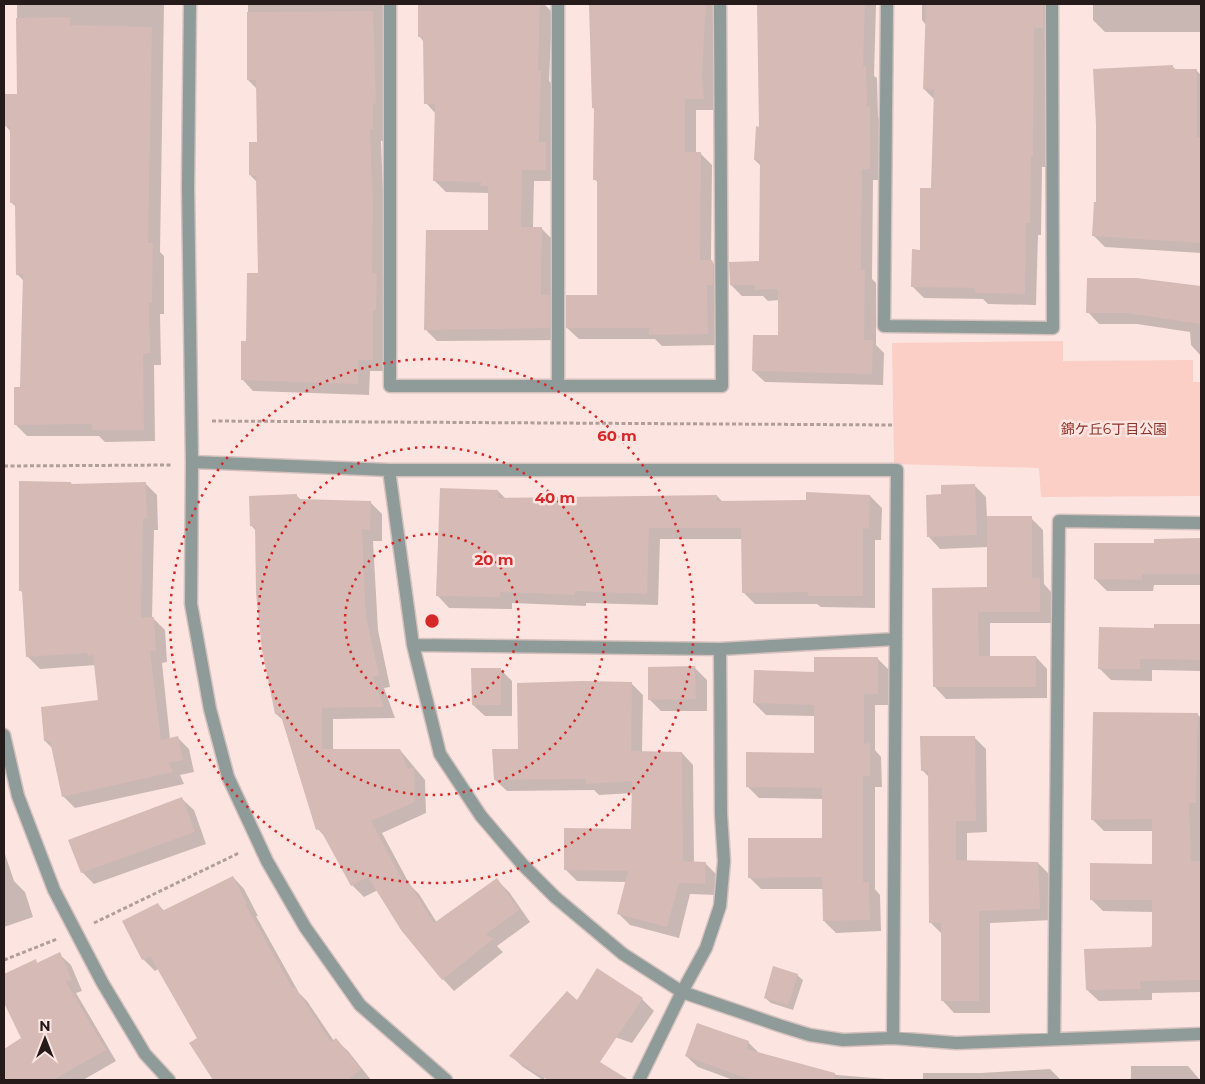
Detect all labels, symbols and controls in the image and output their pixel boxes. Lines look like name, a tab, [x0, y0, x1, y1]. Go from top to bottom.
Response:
park label: 錦ケ丘6丁目公園	[1061, 420, 1167, 438]
text: 60 m	[597, 426, 637, 445]
text: 40 m	[535, 488, 575, 507]
text: 20 m	[474, 550, 514, 569]
centre of rings	[423, 612, 441, 630]
north arrow	[20, 1014, 70, 1064]
text: N	[39, 1017, 51, 1035]

